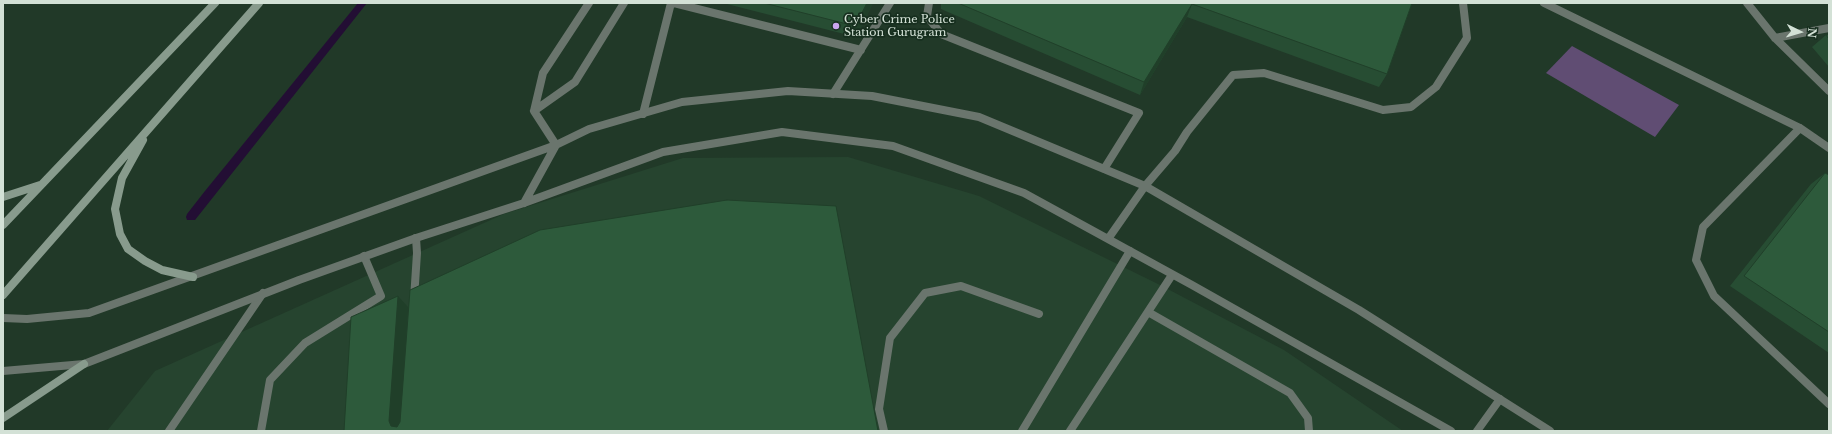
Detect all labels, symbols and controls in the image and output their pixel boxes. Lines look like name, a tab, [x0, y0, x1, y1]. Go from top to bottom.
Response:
north arrow	[1780, 12, 1820, 52]
place label: Cyber Crime Police Station Gurugram	[844, 13, 955, 39]
marker: Cyber Crime Police Station Gurugram	[831, 21, 841, 31]
text: N	[1805, 27, 1819, 39]

